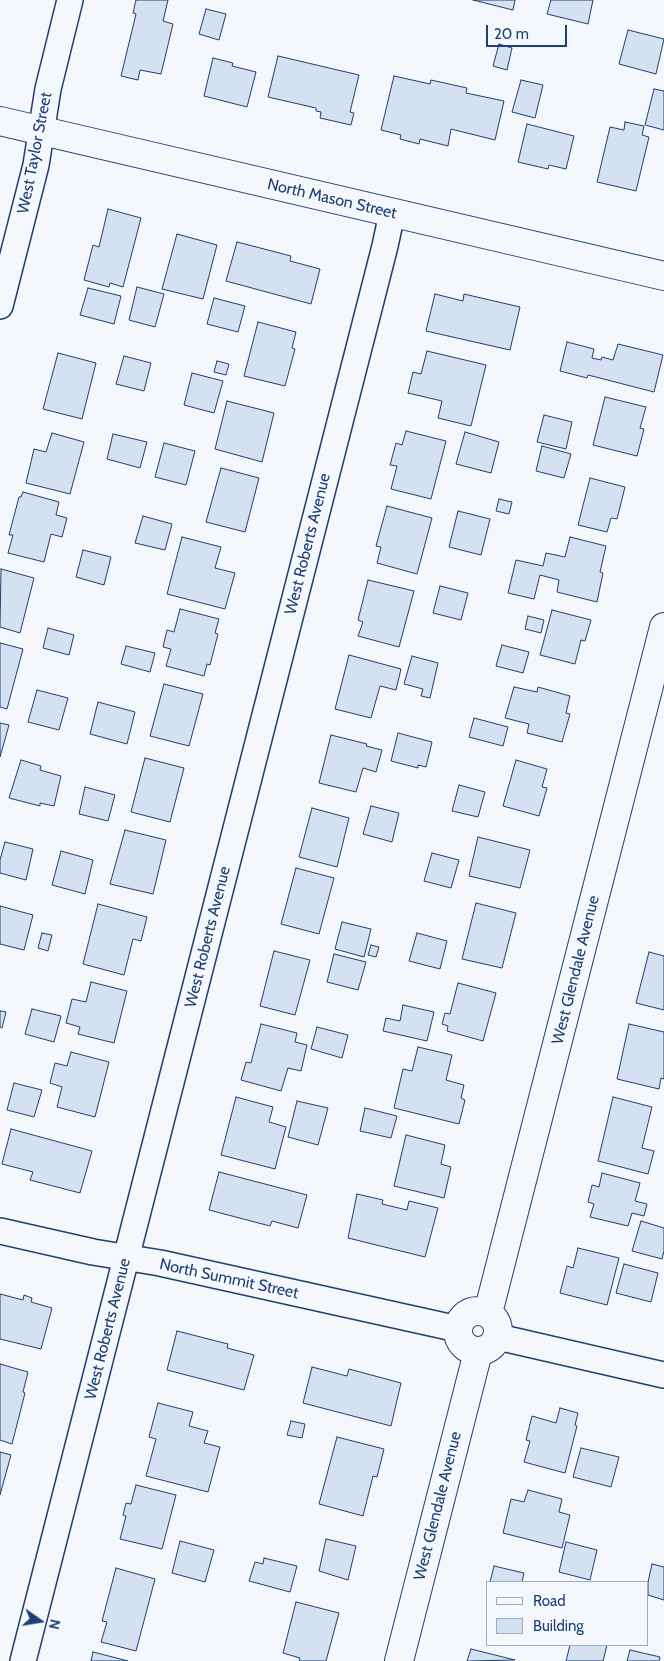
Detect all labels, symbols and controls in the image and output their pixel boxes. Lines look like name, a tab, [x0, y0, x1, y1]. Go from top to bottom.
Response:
scale bar	[489, 15, 570, 47]
text: 20 m	[494, 25, 529, 43]
street label: West Taylor Street	[14, 91, 56, 215]
street label: North Mason Street	[265, 175, 399, 223]
street label: West Roberts Avenue	[281, 471, 335, 617]
street label: West Roberts Avenue	[181, 864, 235, 1010]
street label: West Glendale Avenue	[548, 894, 604, 1046]
street label: North Summit Street	[158, 1255, 300, 1303]
street label: West Roberts Avenue	[81, 1256, 135, 1402]
street label: West Glendale Avenue	[410, 1430, 466, 1582]
legend	[487, 1581, 649, 1646]
text: Road	[533, 1592, 566, 1610]
north arrow	[15, 1596, 65, 1646]
text: Building	[533, 1617, 584, 1635]
text: N	[45, 1618, 64, 1631]

